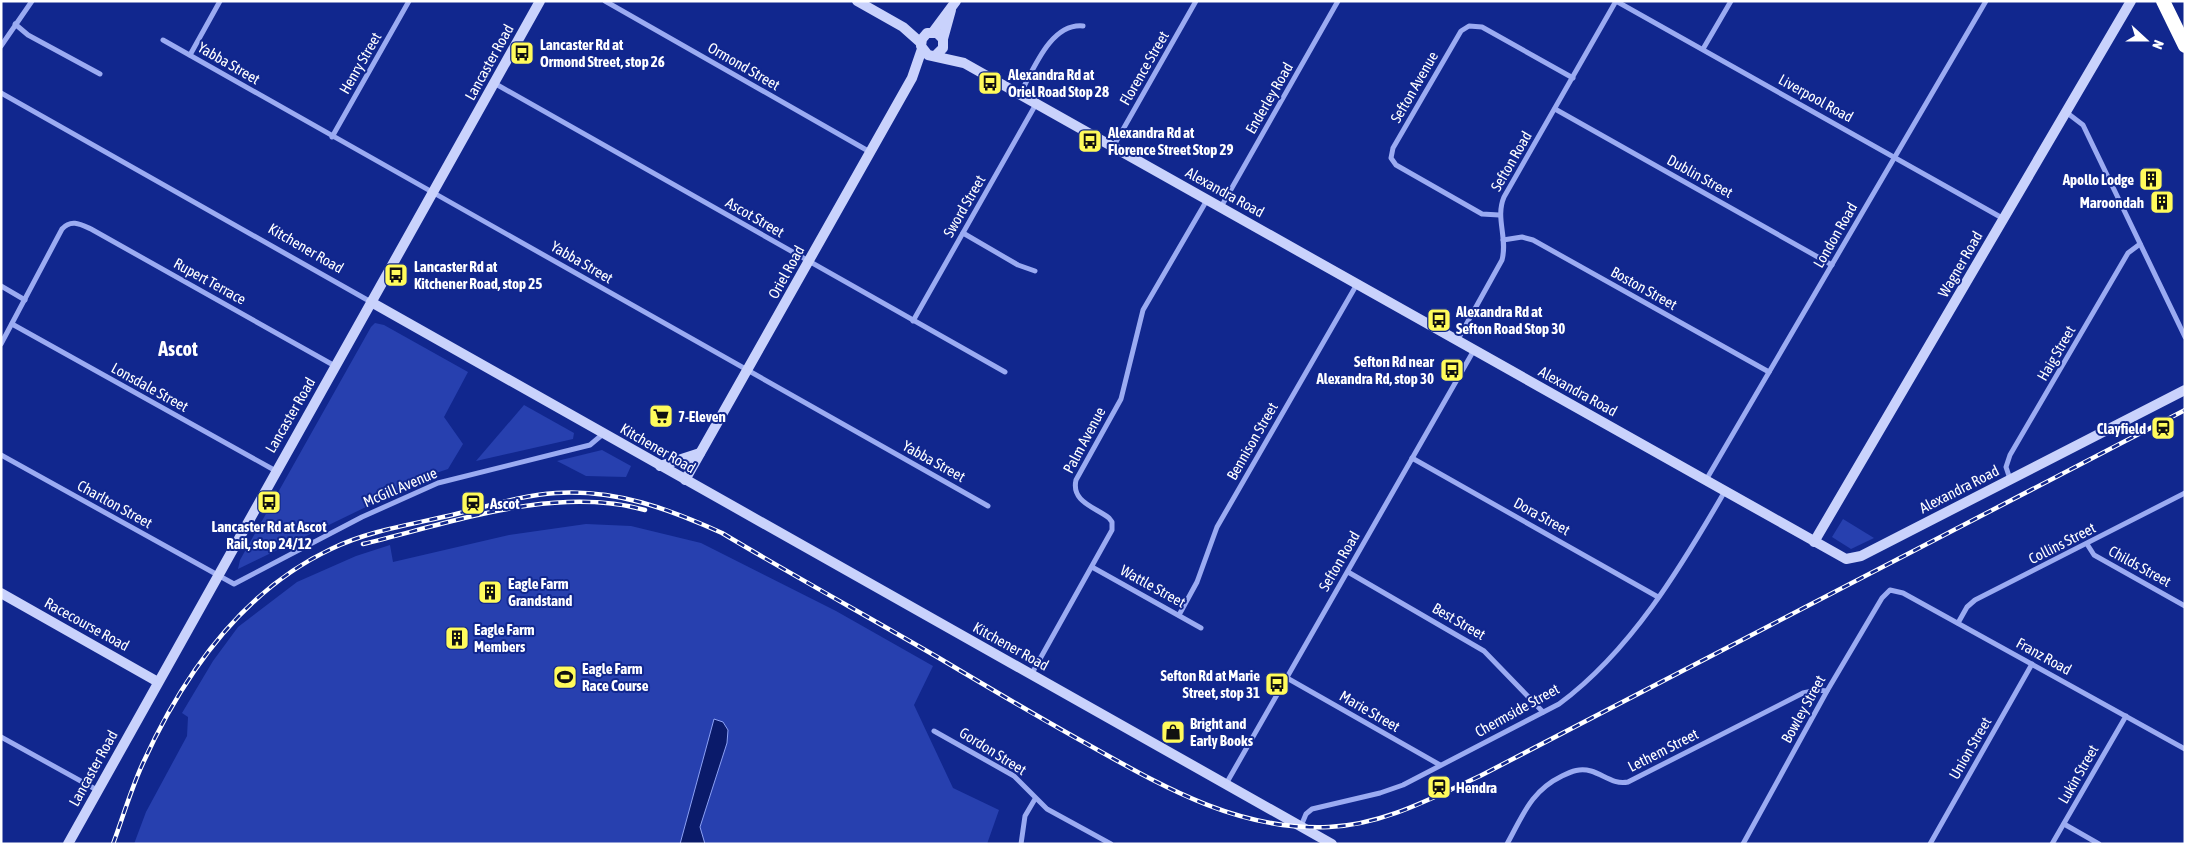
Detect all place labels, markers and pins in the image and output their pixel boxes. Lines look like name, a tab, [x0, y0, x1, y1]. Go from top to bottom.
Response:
place label: Lancaster Rd at Ormond Street, stop 26	[540, 36, 665, 70]
bus stop icon: Lancaster Rd at Ormond Street, stop 26	[509, 40, 535, 66]
place label: Alexandra Rd at Oriel Road Stop 28	[1007, 66, 1109, 100]
bus stop icon: Alexandra Rd at Oriel Road Stop 28	[977, 70, 1003, 96]
place label: Alexandra Rd at Florence Street Stop 29	[1107, 124, 1234, 158]
bus stop icon: Alexandra Rd at Florence Street Stop 29	[1077, 128, 1103, 154]
building icon: Apollo Lodge	[2138, 166, 2164, 192]
place label: Apollo Lodge	[2062, 171, 2134, 188]
building icon: Maroondah	[2149, 189, 2175, 215]
place label: Maroondah	[2080, 194, 2144, 211]
place label: Lancaster Rd at Kitchener Road, stop 25	[414, 258, 542, 292]
bus stop icon: Lancaster Rd at Kitchener Road, stop 25	[383, 262, 409, 288]
place label: Alexandra Rd at Sefton Road Stop 30	[1455, 303, 1565, 337]
bus stop icon: Alexandra Rd at Sefton Road Stop 30	[1426, 307, 1452, 333]
place label: Sefton Rd near Alexandra Rd, stop 30	[1315, 353, 1435, 387]
bus stop icon: Sefton Rd near Alexandra Rd, stop 30	[1439, 357, 1465, 383]
supermarket icon: 7-Eleven	[648, 403, 674, 429]
place label: 7-Eleven	[678, 408, 726, 425]
station icon: Clayfield	[2150, 415, 2176, 441]
place label: Clayfield	[2097, 420, 2146, 437]
bus stop icon: Lancaster Rd at Ascot Rail, stop 24/12	[256, 489, 282, 515]
station icon: Ascot	[460, 490, 486, 516]
place label: Ascot	[489, 495, 520, 512]
place label: Lancaster Rd at Ascot Rail, stop 24/12	[212, 518, 327, 552]
place label: Eagle Farm Grandstand	[508, 575, 572, 609]
building icon: Eagle Farm Grandstand	[477, 579, 503, 605]
place label: Eagle Farm Members	[474, 621, 535, 655]
building icon: Eagle Farm Members	[444, 625, 470, 651]
place label: Eagle Farm Race Course	[582, 660, 649, 694]
sports icon: Eagle Farm Race Course	[552, 664, 578, 690]
place label: Sefton Rd at Marie Street, stop 31	[1160, 667, 1260, 701]
bus stop icon: Sefton Rd at Marie Street, stop 31	[1264, 671, 1290, 697]
place label: Bright and Early Books	[1190, 715, 1254, 749]
shop icon: Bright and Early Books	[1160, 719, 1186, 745]
station icon: Hendra	[1426, 774, 1452, 800]
place label: Hendra	[1456, 779, 1497, 796]

